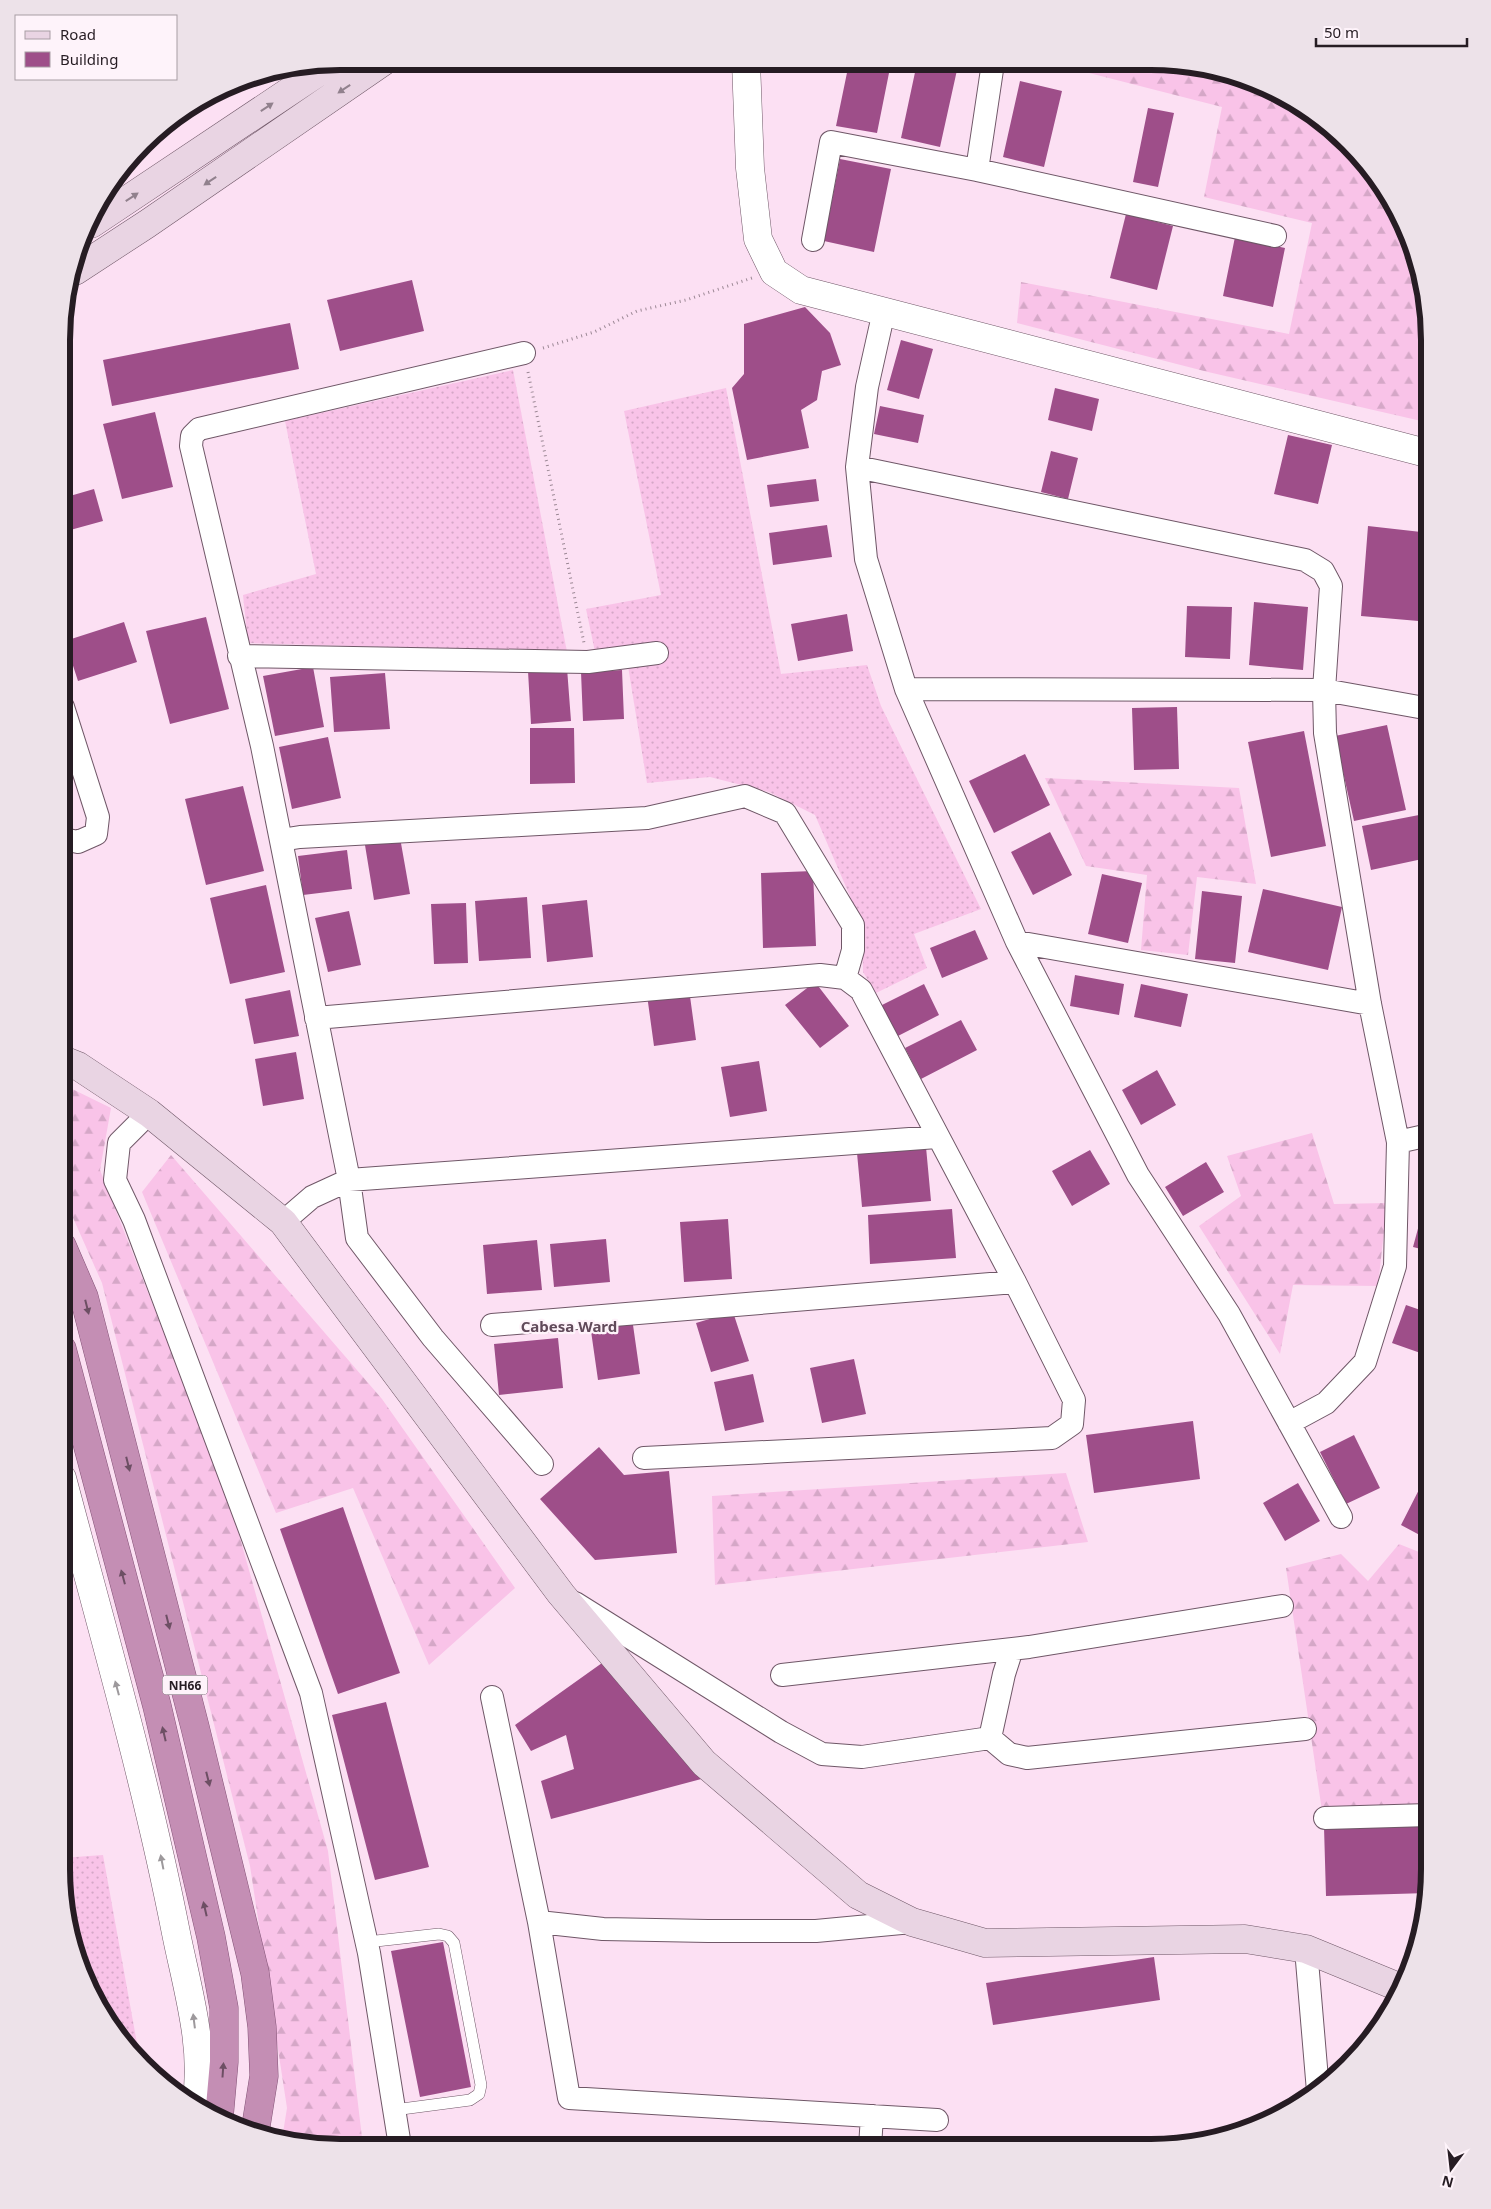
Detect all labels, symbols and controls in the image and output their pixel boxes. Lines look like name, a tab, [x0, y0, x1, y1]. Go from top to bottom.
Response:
legend	[15, 15, 178, 80]
scale bar	[1316, 15, 1467, 47]
text: 50 m	[1324, 22, 1359, 42]
text: Road	[60, 24, 96, 44]
text: Building	[60, 49, 118, 69]
one-way arrow	[337, 84, 351, 94]
one-way arrow	[260, 102, 273, 111]
one-way arrow	[203, 176, 217, 186]
one-way arrow	[125, 192, 138, 202]
one-way arrow	[83, 1300, 91, 1315]
district label: Cabesa Ward	[521, 1316, 617, 1336]
one-way arrow	[124, 1457, 132, 1472]
one-way arrow	[119, 1569, 127, 1584]
one-way arrow	[164, 1614, 172, 1629]
road number: NH66	[162, 1676, 208, 1694]
one-way arrow	[113, 1680, 121, 1695]
one-way arrow	[160, 1726, 168, 1741]
one-way arrow	[204, 1772, 212, 1787]
one-way arrow	[158, 1854, 166, 1870]
one-way arrow	[201, 1902, 209, 1917]
one-way arrow	[189, 2013, 197, 2029]
one-way arrow	[220, 2061, 228, 2077]
north arrow	[1426, 2144, 1476, 2194]
text: N	[1440, 2171, 1455, 2193]

